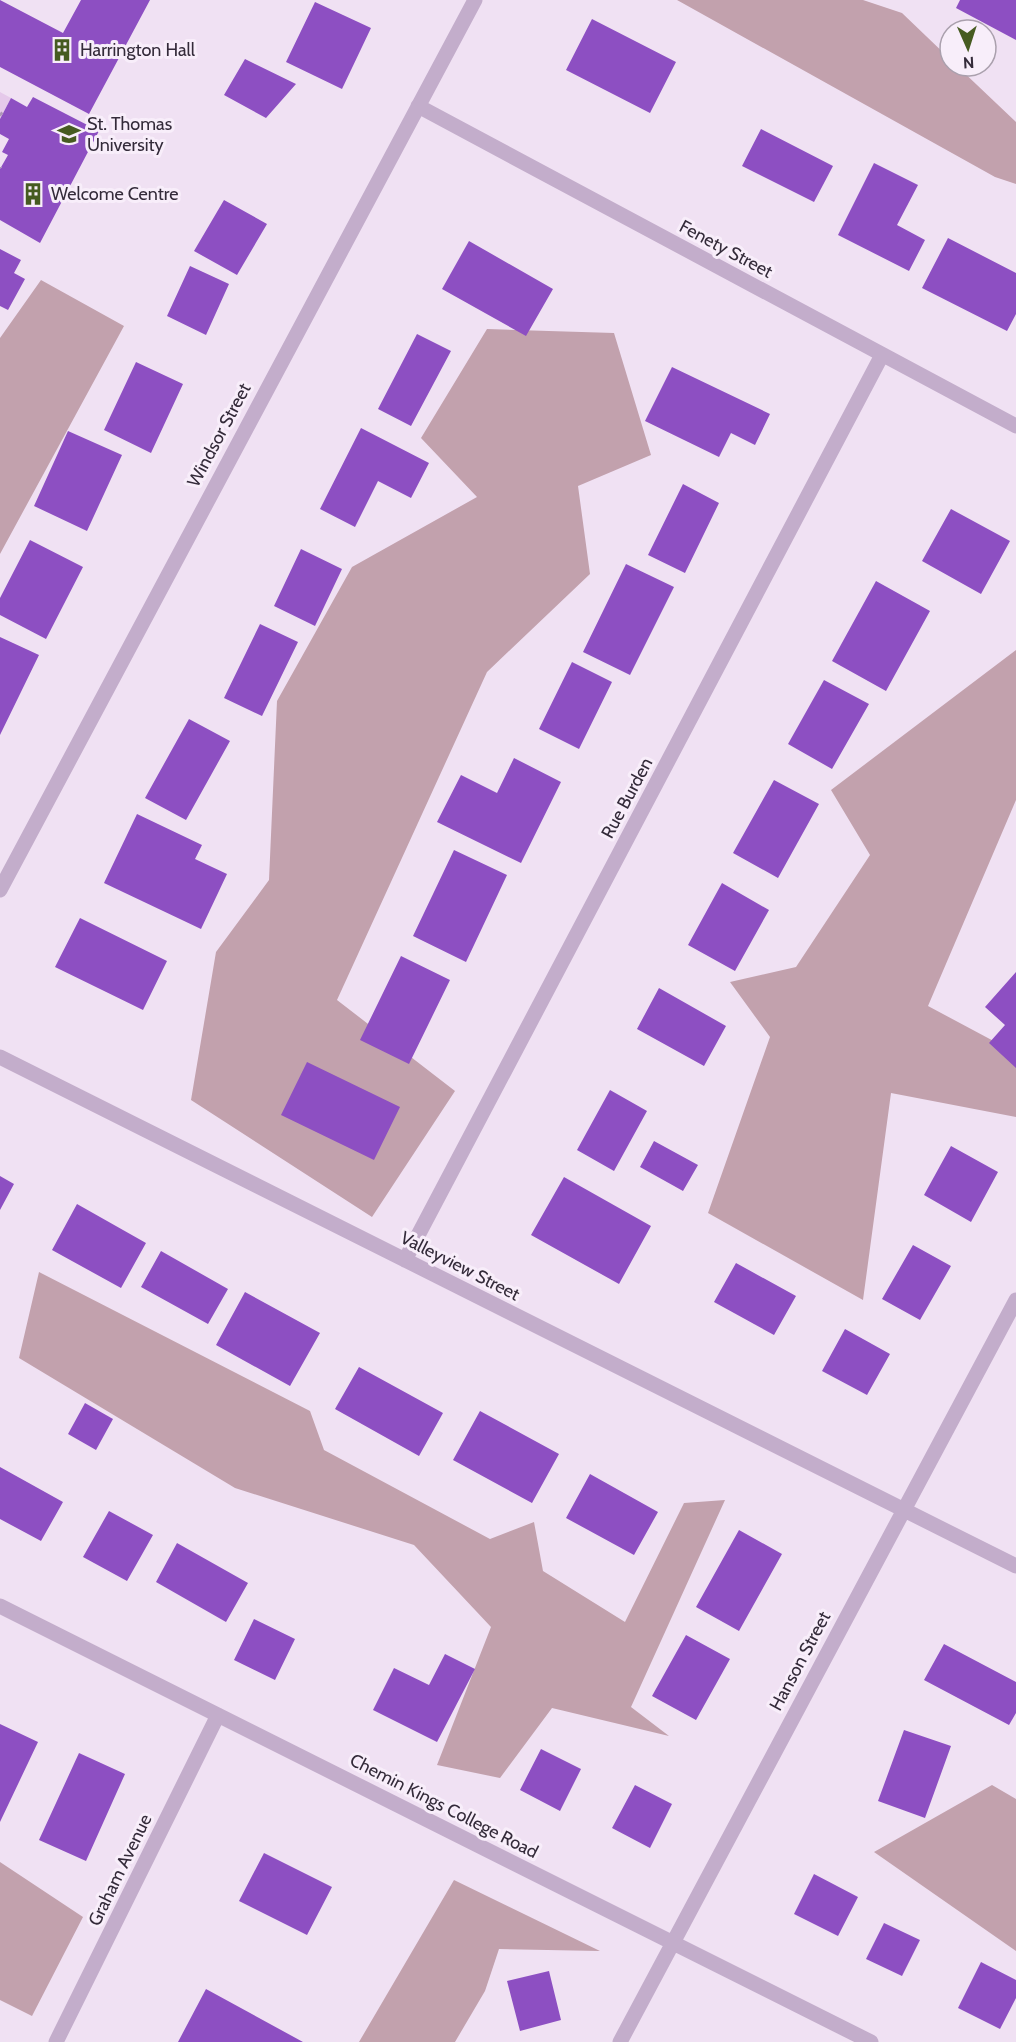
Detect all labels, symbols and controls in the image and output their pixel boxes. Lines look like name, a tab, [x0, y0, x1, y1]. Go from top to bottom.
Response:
north arrow	[938, 18, 998, 78]
building icon: Harrington Hall	[49, 37, 75, 63]
place label: Harrington Hall	[80, 39, 196, 61]
text: N	[963, 53, 975, 72]
place label: St. Thomas University	[87, 113, 172, 156]
school or university icon: St. Thomas University	[56, 121, 82, 147]
building icon: Welcome Centre	[20, 181, 46, 207]
place label: Welcome Centre	[51, 183, 178, 205]
street label: Fenety Street	[676, 215, 776, 283]
street label: Windsor Street	[182, 379, 256, 491]
street label: Rue Burden	[597, 754, 657, 842]
street label: Valleyview Street	[397, 1227, 523, 1305]
street label: Hanson Street	[765, 1608, 835, 1714]
street label: Chemin Kings College Road	[346, 1749, 542, 1863]
street label: Graham Avenue	[83, 1811, 157, 1929]

